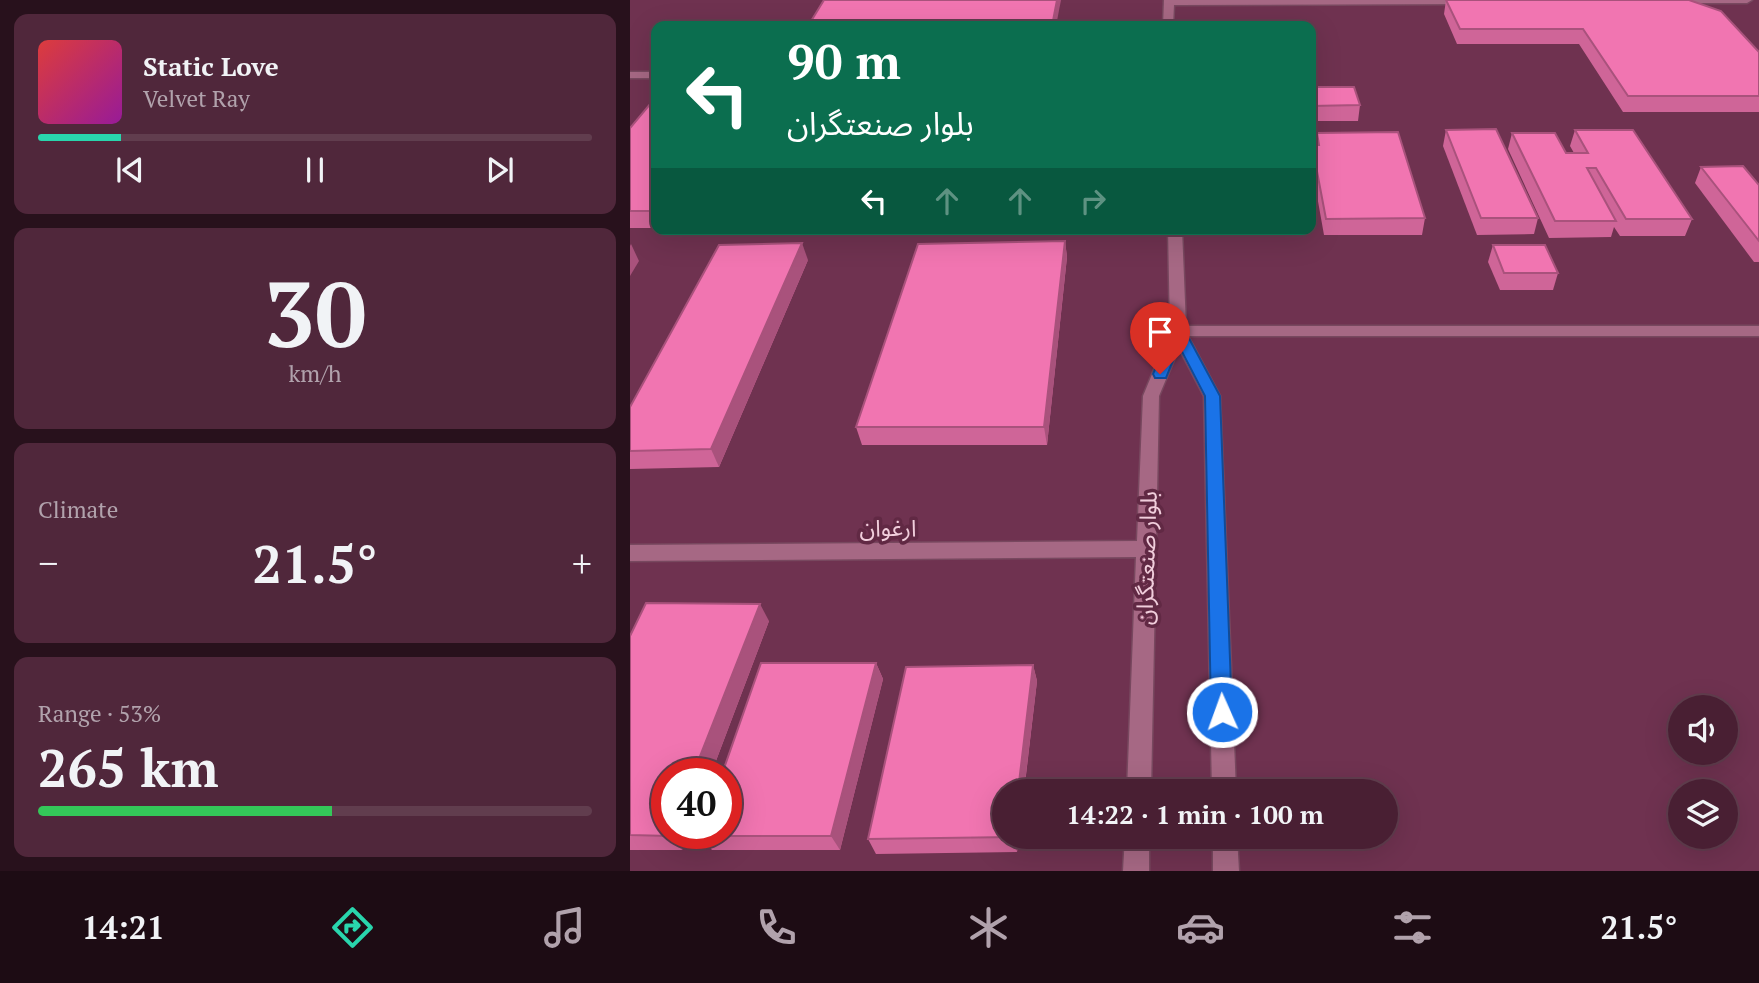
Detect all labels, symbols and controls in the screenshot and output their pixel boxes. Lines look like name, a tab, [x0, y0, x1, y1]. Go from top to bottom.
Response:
text: 90 m	[787, 28, 901, 93]
text: Static Love	[143, 49, 279, 83]
icon: left	[672, 49, 763, 140]
text: Velvet Ray	[143, 83, 250, 114]
text: بلوار صنعتگران	[787, 102, 974, 144]
icon: previous	[111, 151, 149, 189]
icon: pause	[296, 151, 334, 189]
icon: next	[481, 151, 519, 189]
icon: left	[855, 182, 893, 220]
icon: ahead	[928, 182, 966, 220]
icon: ahead	[1001, 182, 1039, 220]
icon: right	[1074, 182, 1112, 220]
text: 30	[264, 252, 366, 373]
pin	[1130, 302, 1190, 374]
icon: arrive	[1141, 313, 1179, 351]
text: km/h	[288, 358, 342, 389]
street label: بلوار صنعتگران	[1128, 490, 1164, 626]
text: Climate	[38, 494, 118, 525]
street label: ارغوان	[860, 512, 917, 543]
text: 21.5°	[252, 529, 378, 598]
text: −	[38, 538, 58, 588]
text: +	[572, 538, 592, 588]
position arrow	[1185, 675, 1259, 749]
map controls	[1668, 695, 1738, 849]
button: sound	[1668, 695, 1738, 765]
text: Range · 53%	[38, 698, 161, 729]
text: 265 km	[38, 733, 219, 802]
speed limit sign: 40	[651, 758, 742, 849]
button: layers	[1668, 779, 1738, 849]
text: 14:22 · 1 min · 100 m	[1066, 797, 1324, 831]
icon: directions	[328, 903, 377, 952]
icon: music	[540, 903, 589, 952]
icon: phone	[752, 903, 801, 952]
icon: climate	[964, 903, 1013, 952]
icon: car	[1176, 903, 1225, 952]
icon: filters	[1388, 903, 1437, 952]
text: 14:21	[82, 906, 165, 948]
text: 21.5°	[1601, 906, 1677, 948]

